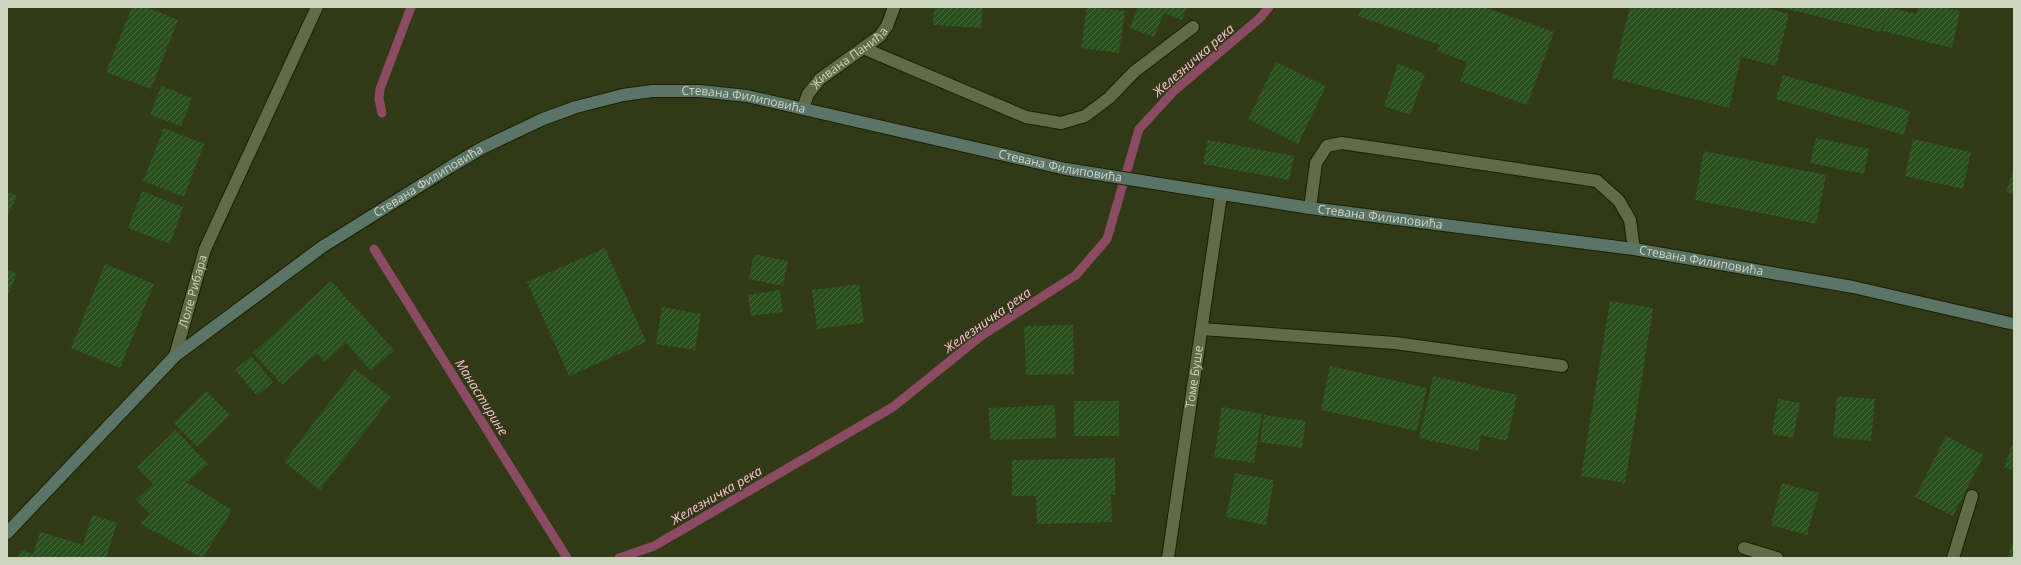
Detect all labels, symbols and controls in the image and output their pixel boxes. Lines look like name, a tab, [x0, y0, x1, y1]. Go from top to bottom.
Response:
water label: Железничка река	[1148, 19, 1238, 101]
street label: Живана Панића	[806, 24, 892, 92]
street label: Стевана Филиповића	[681, 82, 808, 117]
street label: Стевана Филиповића	[370, 140, 486, 221]
street label: Стевана Филиповића	[997, 145, 1123, 186]
street label: Стевана Филиповића	[1317, 200, 1444, 233]
street label: Стевана Филиповића	[1638, 241, 1765, 279]
street label: Лоле Рибара	[174, 253, 211, 330]
water label: Железничка река	[939, 283, 1035, 357]
street label: Томе Буше	[1181, 344, 1207, 409]
water label: Манастирине	[451, 355, 513, 439]
water label: Железничка река	[666, 461, 766, 529]

